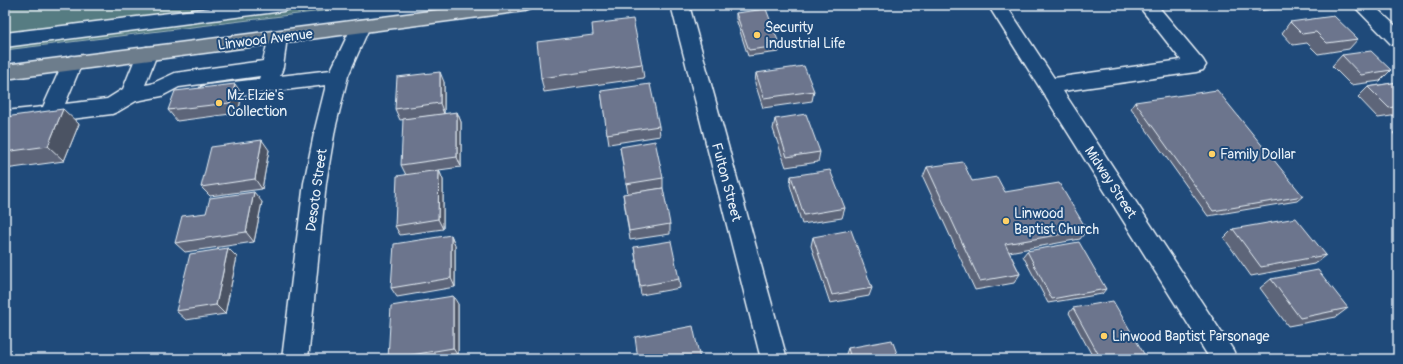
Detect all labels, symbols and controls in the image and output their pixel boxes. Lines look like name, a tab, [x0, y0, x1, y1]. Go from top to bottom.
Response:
place label: Security Industrial Life	[765, 19, 845, 52]
street label: Linwood Avenue	[217, 25, 314, 54]
marker: Security Industrial Life	[752, 30, 762, 40]
place label: Mz.Elzie's Collection	[227, 87, 287, 120]
marker: Mz.Elzie's Collection	[214, 98, 224, 108]
street label: Fulton Street	[708, 141, 745, 224]
street label: Midway Street	[1081, 143, 1140, 222]
place label: Family Dollar	[1220, 146, 1296, 163]
street label: Desoto Street	[302, 147, 331, 233]
marker: Family Dollar	[1207, 149, 1217, 159]
place label: Linwood Baptist Church	[1014, 205, 1099, 238]
marker: Linwood Baptist Church	[1001, 216, 1011, 226]
place label: Linwood Baptist Parsonage	[1112, 328, 1269, 345]
marker: Linwood Baptist Parsonage	[1099, 331, 1109, 341]

